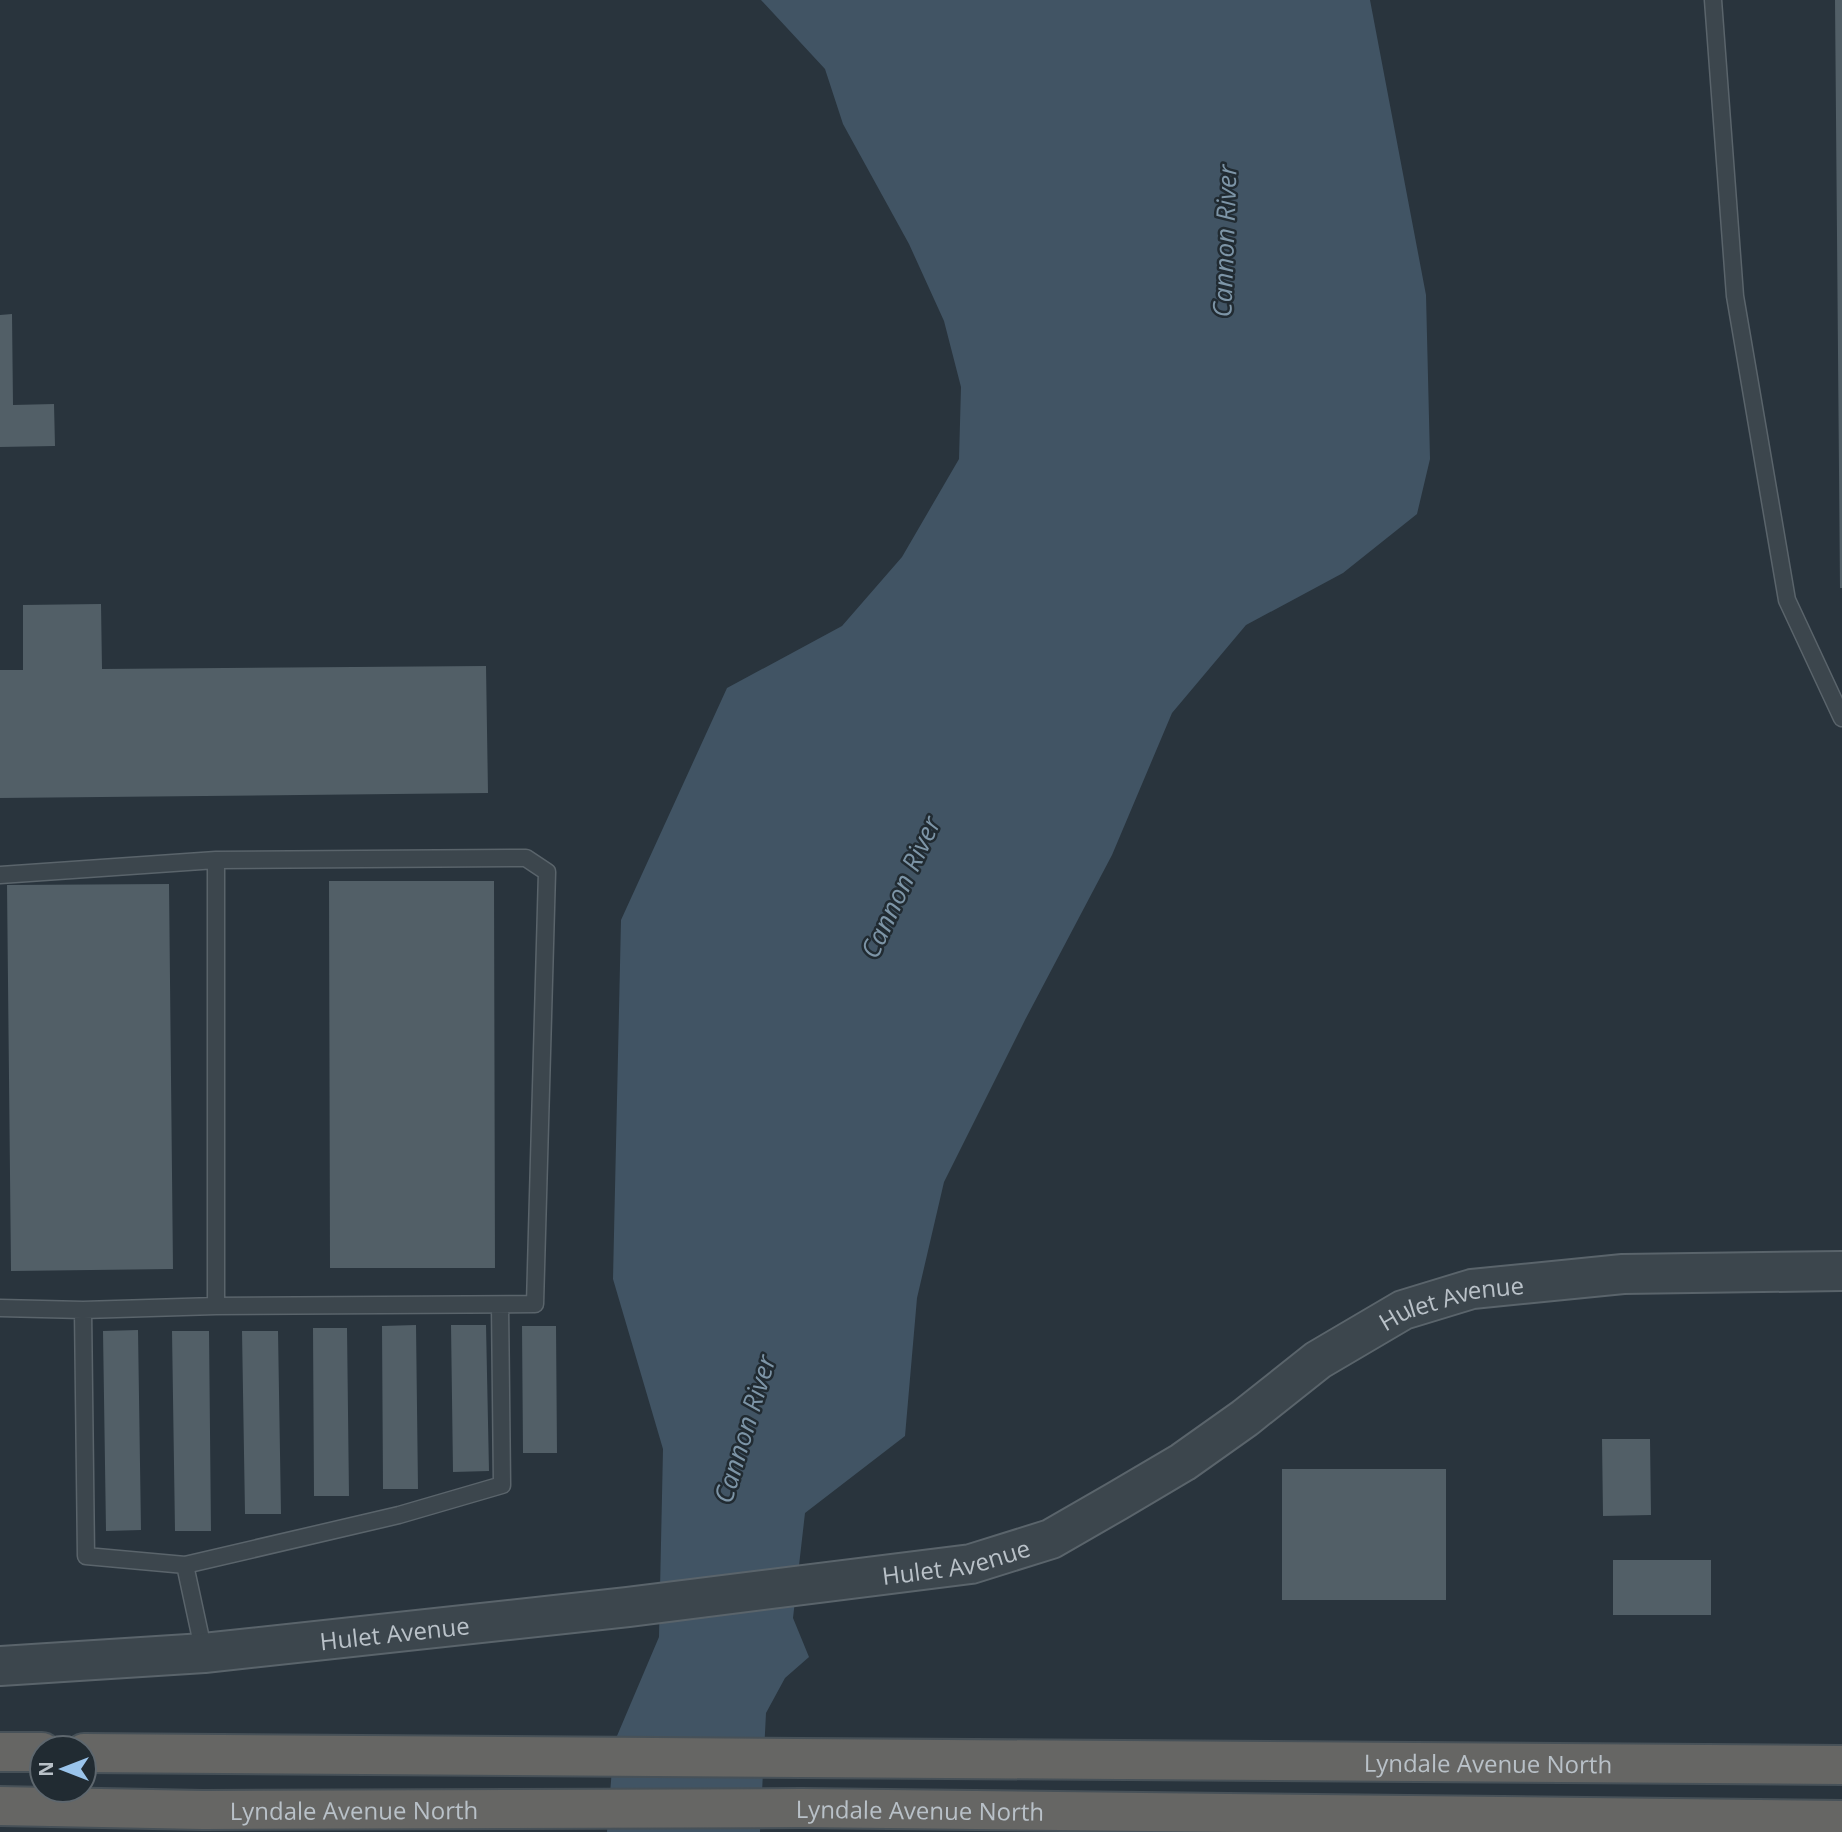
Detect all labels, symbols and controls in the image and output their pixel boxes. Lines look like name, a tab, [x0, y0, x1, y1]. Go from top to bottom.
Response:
water label: Cannon River	[1203, 162, 1245, 318]
water label: Cannon River	[851, 809, 949, 964]
street label: Hulet Avenue	[1372, 1267, 1525, 1338]
water label: Cannon River	[704, 1349, 784, 1507]
street label: Hulet Avenue	[880, 1530, 1034, 1592]
street label: Hulet Avenue	[318, 1608, 471, 1657]
north arrow	[28, 1734, 98, 1804]
street label: Lyndale Avenue North	[1364, 1745, 1612, 1780]
text: N	[33, 1761, 59, 1777]
street label: Lyndale Avenue North	[796, 1791, 1044, 1827]
street label: Lyndale Avenue North	[230, 1793, 478, 1826]

